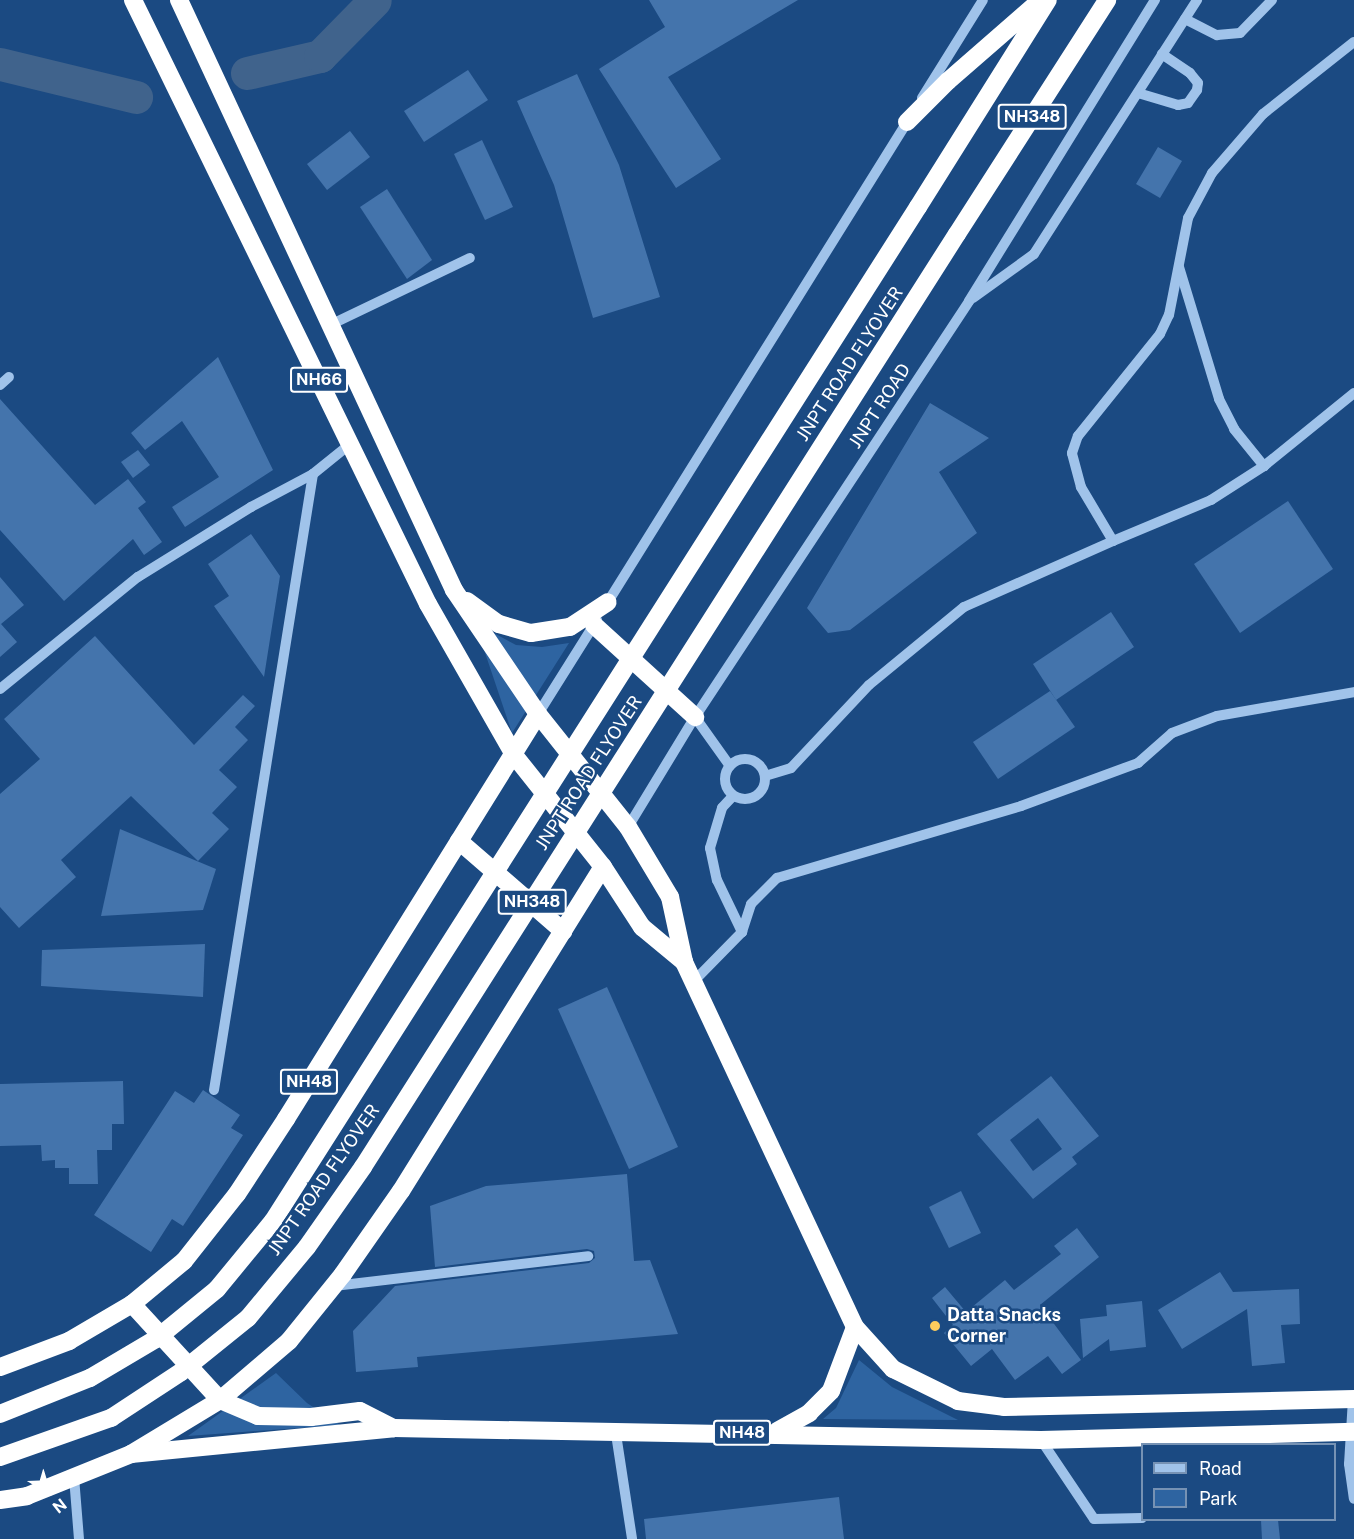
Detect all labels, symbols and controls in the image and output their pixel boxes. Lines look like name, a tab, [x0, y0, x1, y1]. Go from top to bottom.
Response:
road number: NH348	[998, 104, 1066, 130]
street label: JNPT ROAD FLYOVER	[792, 283, 908, 445]
street label: JNPT ROAD	[845, 359, 915, 453]
road number: NH66	[289, 367, 349, 393]
street label: JNPT ROAD FLYOVER	[531, 692, 647, 854]
road number: NH348	[498, 889, 566, 915]
road number: NH48	[279, 1069, 339, 1095]
street label: JNPT ROAD FLYOVER	[264, 1100, 384, 1260]
place label: Datta Snacks Corner	[947, 1305, 1061, 1348]
marker: Datta Snacks Corner	[928, 1319, 942, 1333]
road number: NH48	[712, 1420, 772, 1446]
legend	[1141, 1443, 1336, 1521]
text: Road	[1199, 1458, 1242, 1479]
north arrow	[18, 1461, 78, 1521]
text: Park	[1199, 1488, 1237, 1509]
text: N	[49, 1494, 70, 1517]

